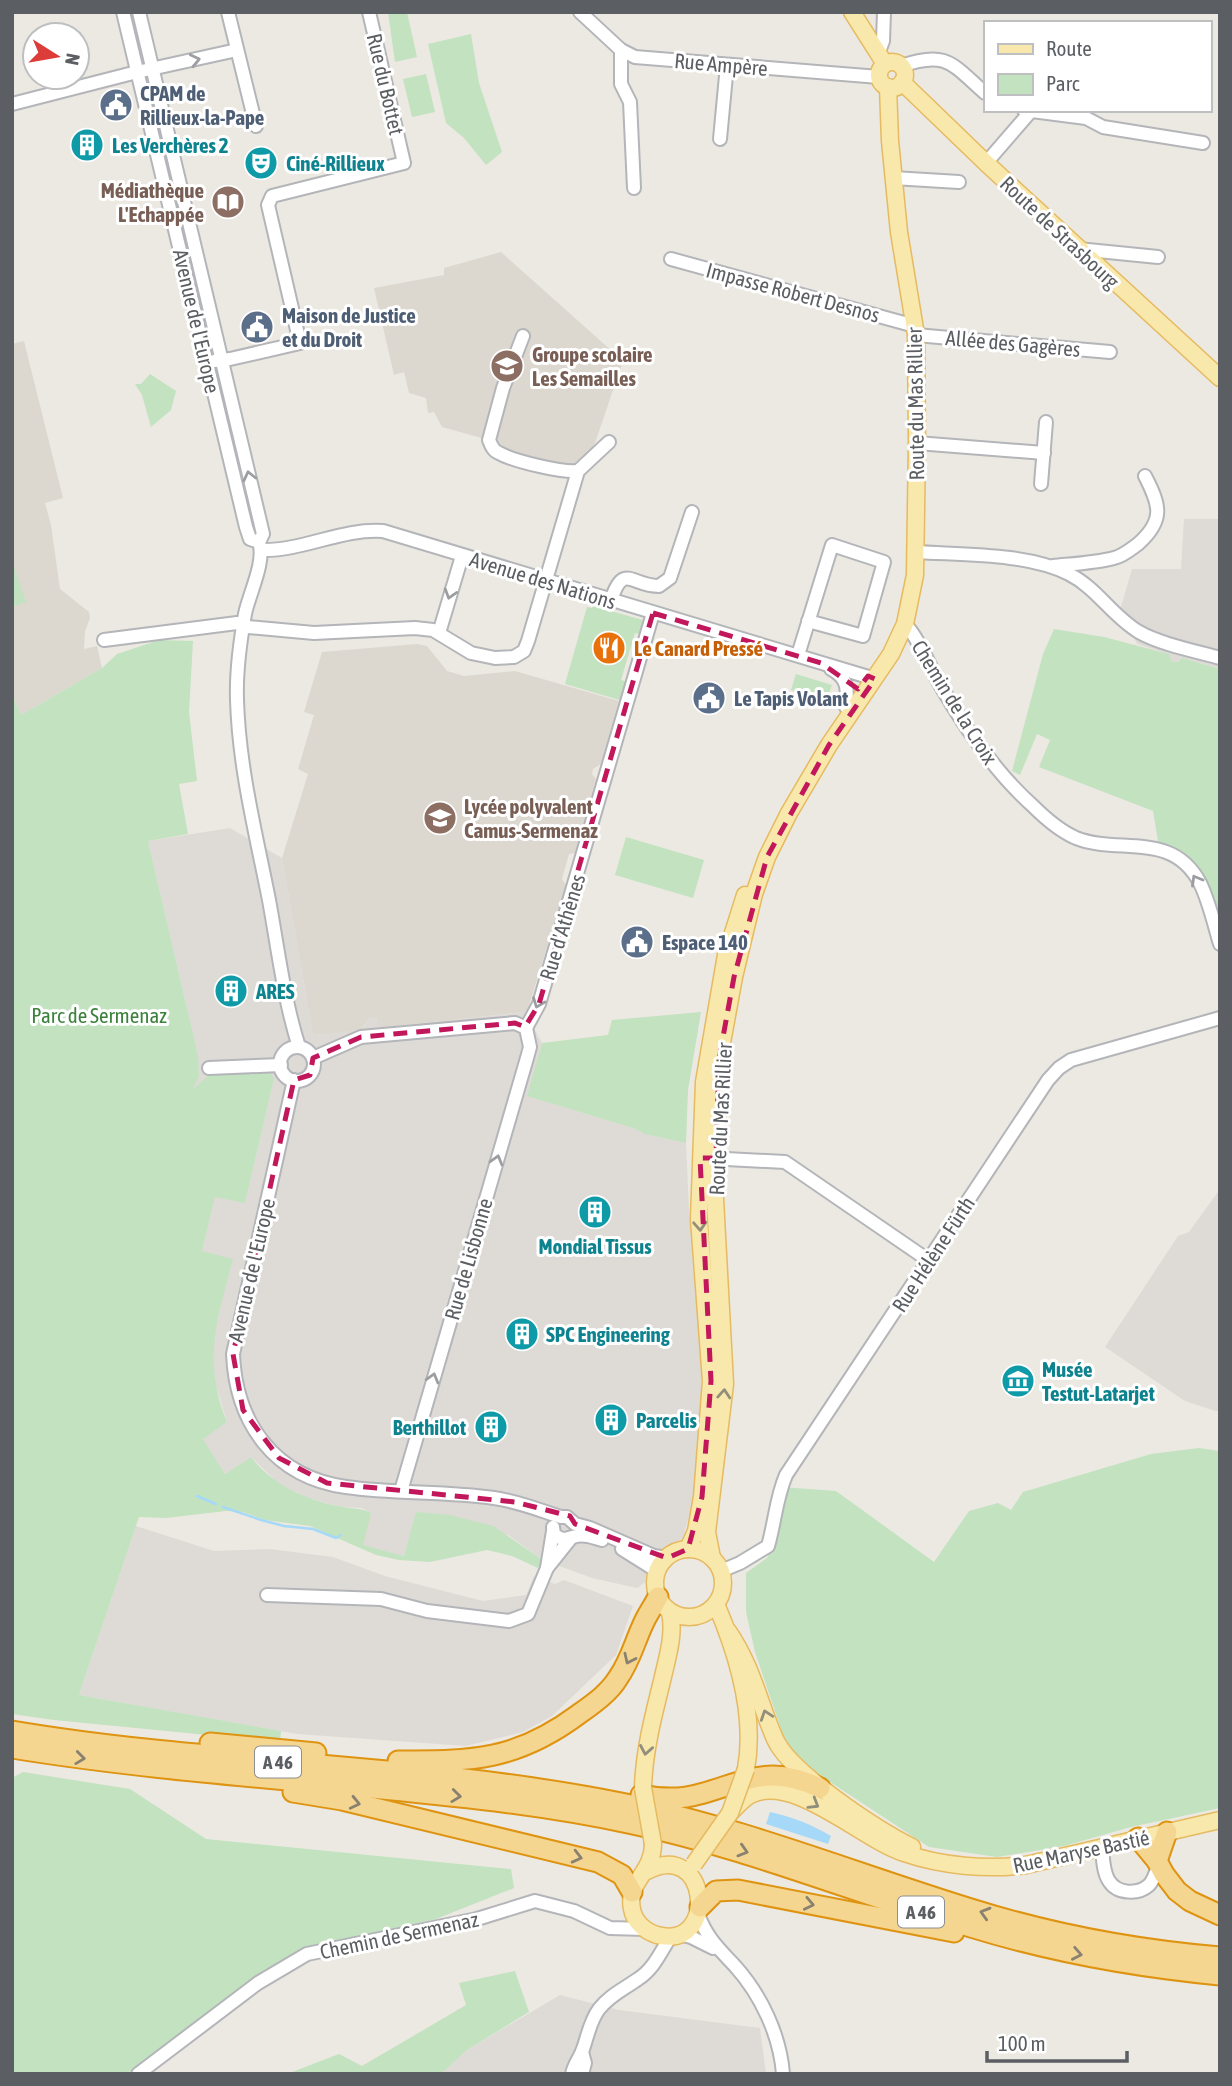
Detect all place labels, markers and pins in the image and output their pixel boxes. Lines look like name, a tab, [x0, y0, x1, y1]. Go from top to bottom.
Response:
place label: CPAM de Rillieux-la-Pape	[140, 81, 264, 129]
public building icon: CPAM de Rillieux-la-Pape	[97, 86, 135, 124]
building icon: Les Verchères 2	[68, 126, 106, 164]
place label: Les Verchères 2	[112, 133, 229, 157]
theatre icon: Ciné-Rillieux	[242, 144, 280, 182]
place label: Ciné-Rillieux	[286, 151, 385, 175]
place label: Médiathèque L'Echappée	[101, 178, 204, 226]
library icon: Médiathèque L'Echappée	[209, 183, 247, 221]
place label: Maison de Justice et du Droit	[282, 303, 416, 351]
public building icon: Maison de Justice et du Droit	[238, 308, 276, 346]
place label: Groupe scolaire Les Semailles	[532, 342, 653, 390]
school or university icon: Groupe scolaire Les Semailles	[488, 347, 526, 385]
restaurant icon: Le Canard Pressé	[590, 629, 628, 667]
place label: Le Canard Pressé	[634, 636, 763, 660]
public building icon: Le Tapis Volant	[690, 679, 728, 717]
place label: Le Tapis Volant	[734, 686, 848, 710]
place label: Lycée polyvalent Camus-Sermenaz	[464, 794, 598, 842]
school or university icon: Lycée polyvalent Camus-Sermenaz	[421, 799, 459, 837]
public building icon: Espace 140	[618, 923, 656, 961]
place label: Espace 140	[662, 930, 748, 954]
building icon: ARES	[212, 972, 250, 1010]
place label: ARES	[255, 979, 295, 1003]
building icon: Mondial Tissus	[576, 1193, 614, 1231]
place label: Mondial Tissus	[538, 1234, 652, 1258]
building icon: SPC Engineering	[503, 1315, 541, 1353]
place label: SPC Engineering	[546, 1322, 671, 1346]
place label: Musée Testut-Latarjet	[1042, 1357, 1155, 1405]
museum icon: Musée Testut-Latarjet	[999, 1362, 1037, 1400]
building icon: Parcelis	[592, 1401, 630, 1439]
building icon: Berthillot	[472, 1408, 510, 1446]
place label: Parcelis	[636, 1408, 698, 1432]
place label: Berthillot	[393, 1415, 466, 1439]

